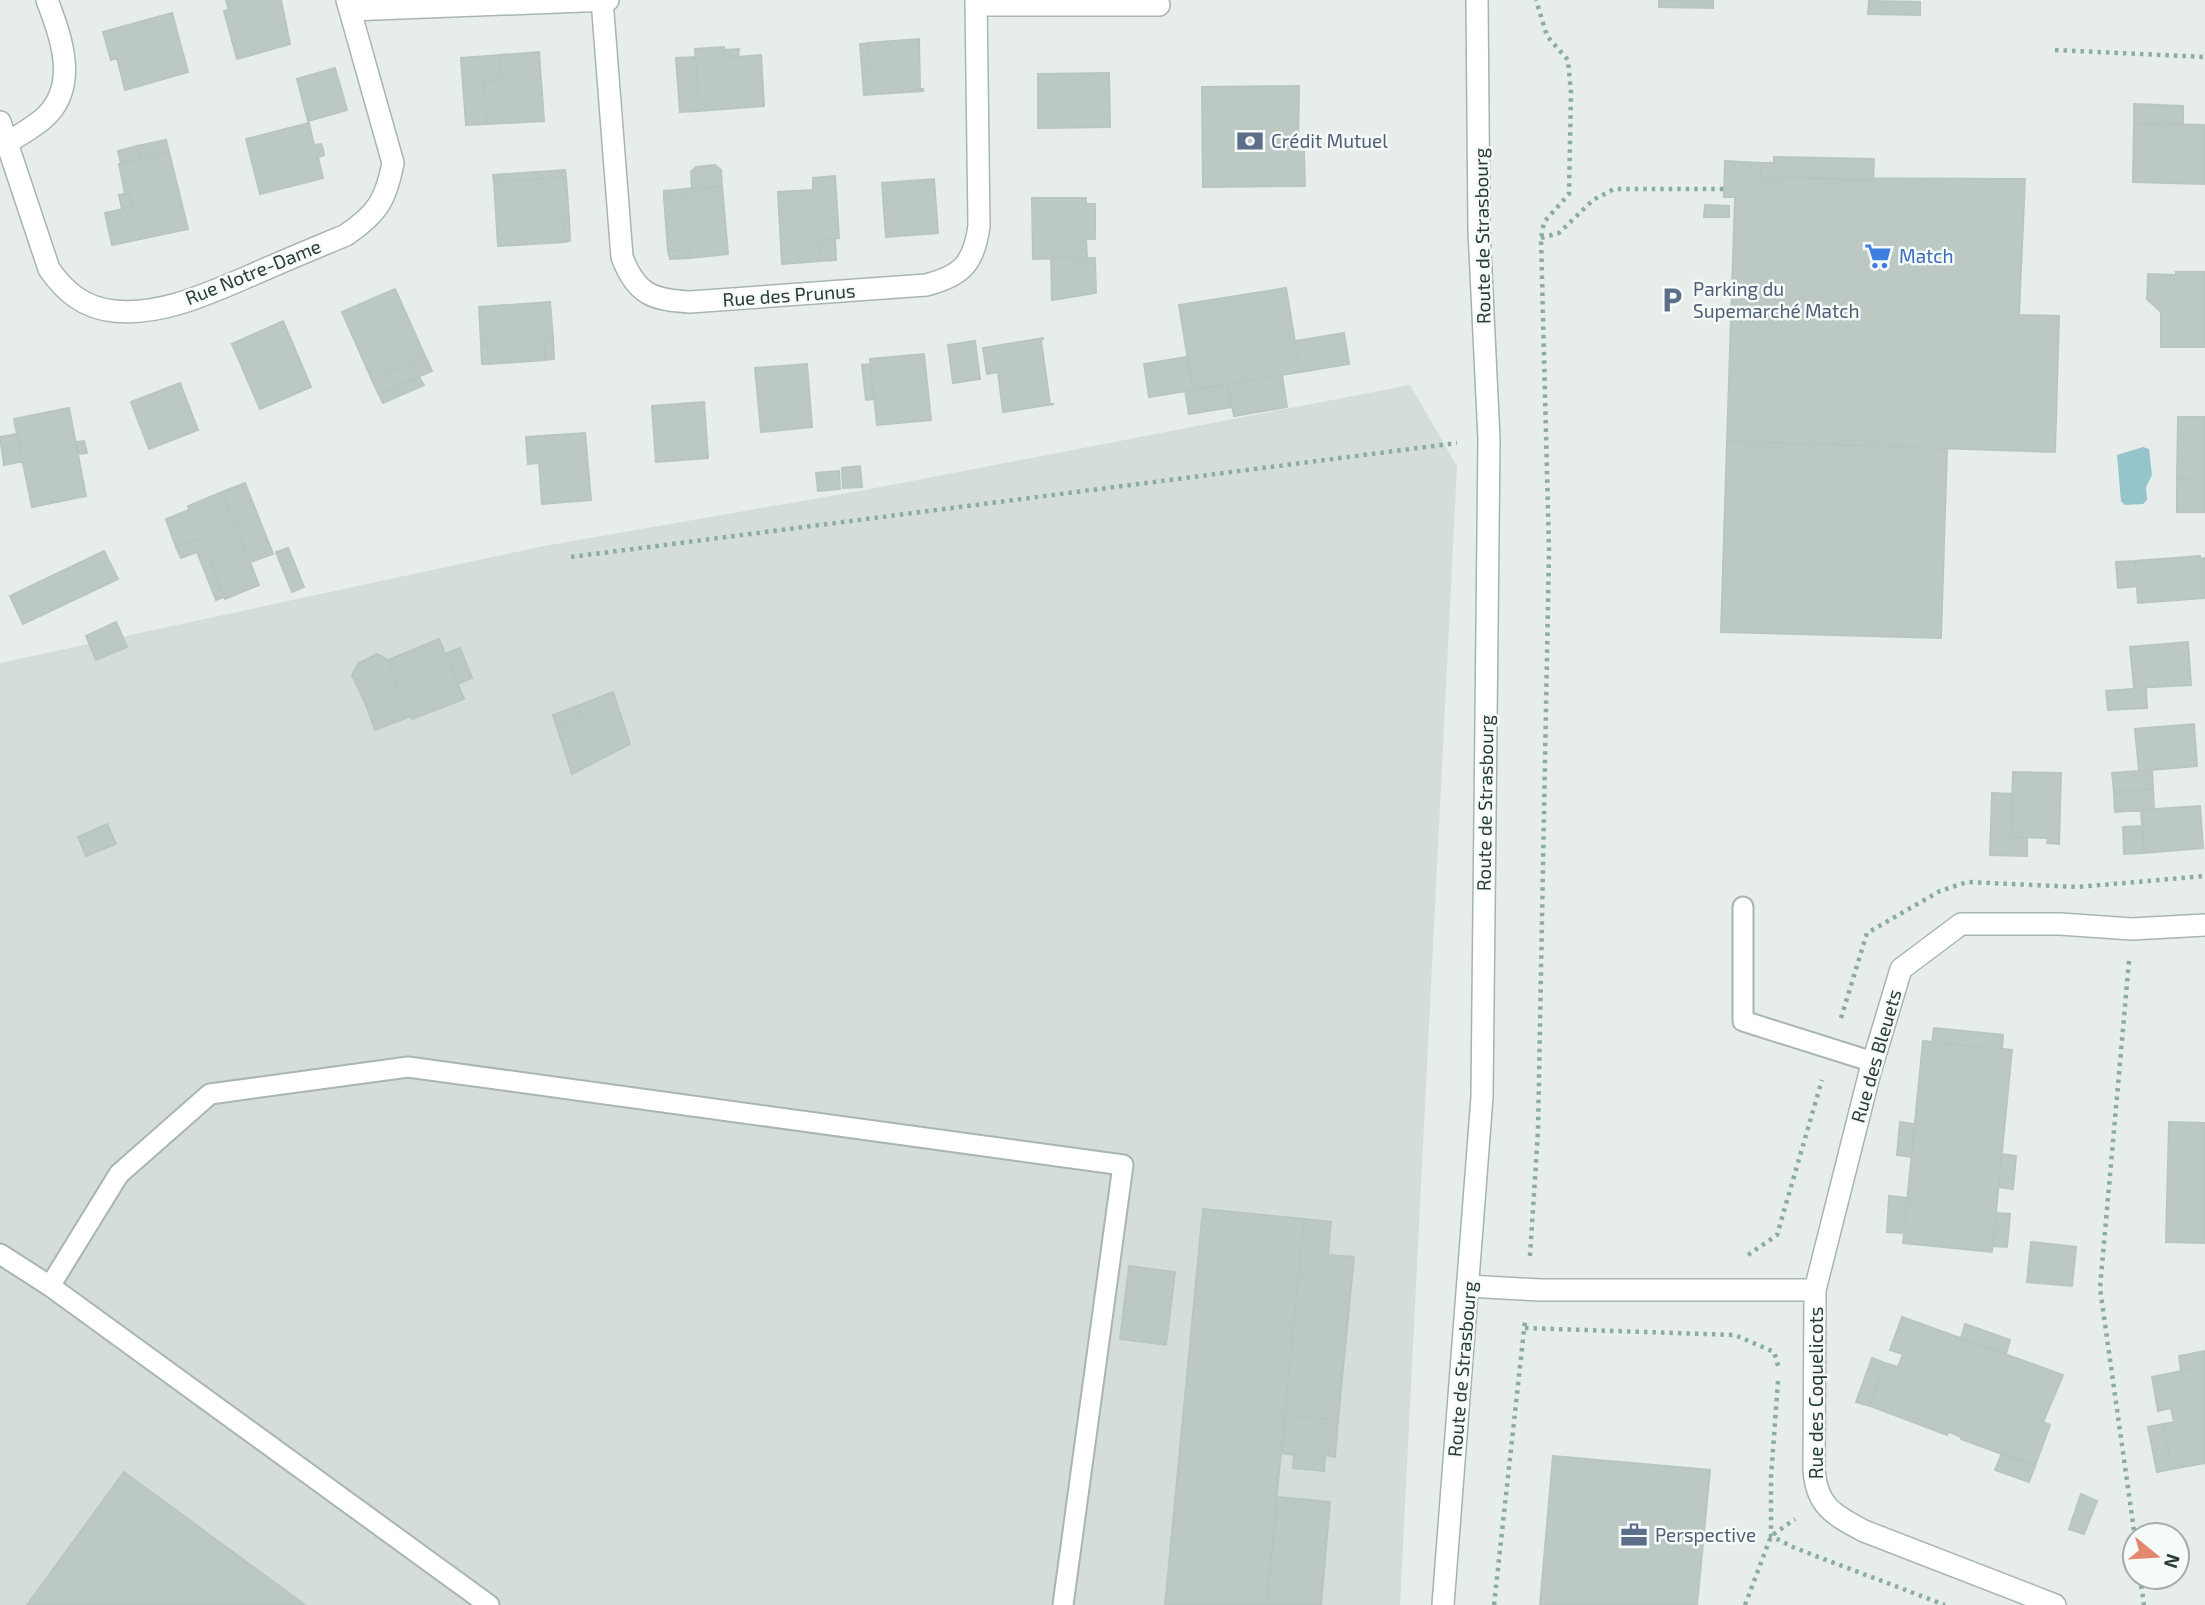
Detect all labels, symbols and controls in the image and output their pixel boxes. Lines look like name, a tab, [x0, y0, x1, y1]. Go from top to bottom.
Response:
bank icon: Crédit Mutuel	[1235, 126, 1265, 156]
place label: Crédit Mutuel	[1271, 129, 1388, 152]
street label: Route de Strasbourg	[1468, 147, 1495, 324]
street label: Rue Notre-Dame	[182, 234, 324, 309]
supermarket icon: Match	[1863, 241, 1893, 271]
place label: Match	[1899, 244, 1954, 267]
place label: Parking du Supemarché Match	[1693, 277, 1860, 322]
street label: Rue des Prunus	[722, 278, 856, 311]
parking icon: Parking du Supemarché Match	[1657, 285, 1687, 315]
street label: Route de Strasbourg	[1471, 714, 1498, 891]
street label: Rue des Bleuets	[1846, 987, 1906, 1125]
street label: Route de Strasbourg	[1442, 1280, 1481, 1458]
street label: Rue des Coquelicots	[1804, 1307, 1827, 1479]
office icon: Perspective	[1619, 1520, 1649, 1550]
north arrow	[2121, 1521, 2191, 1591]
place label: Perspective	[1655, 1523, 1756, 1546]
text: N	[2160, 1551, 2186, 1571]

